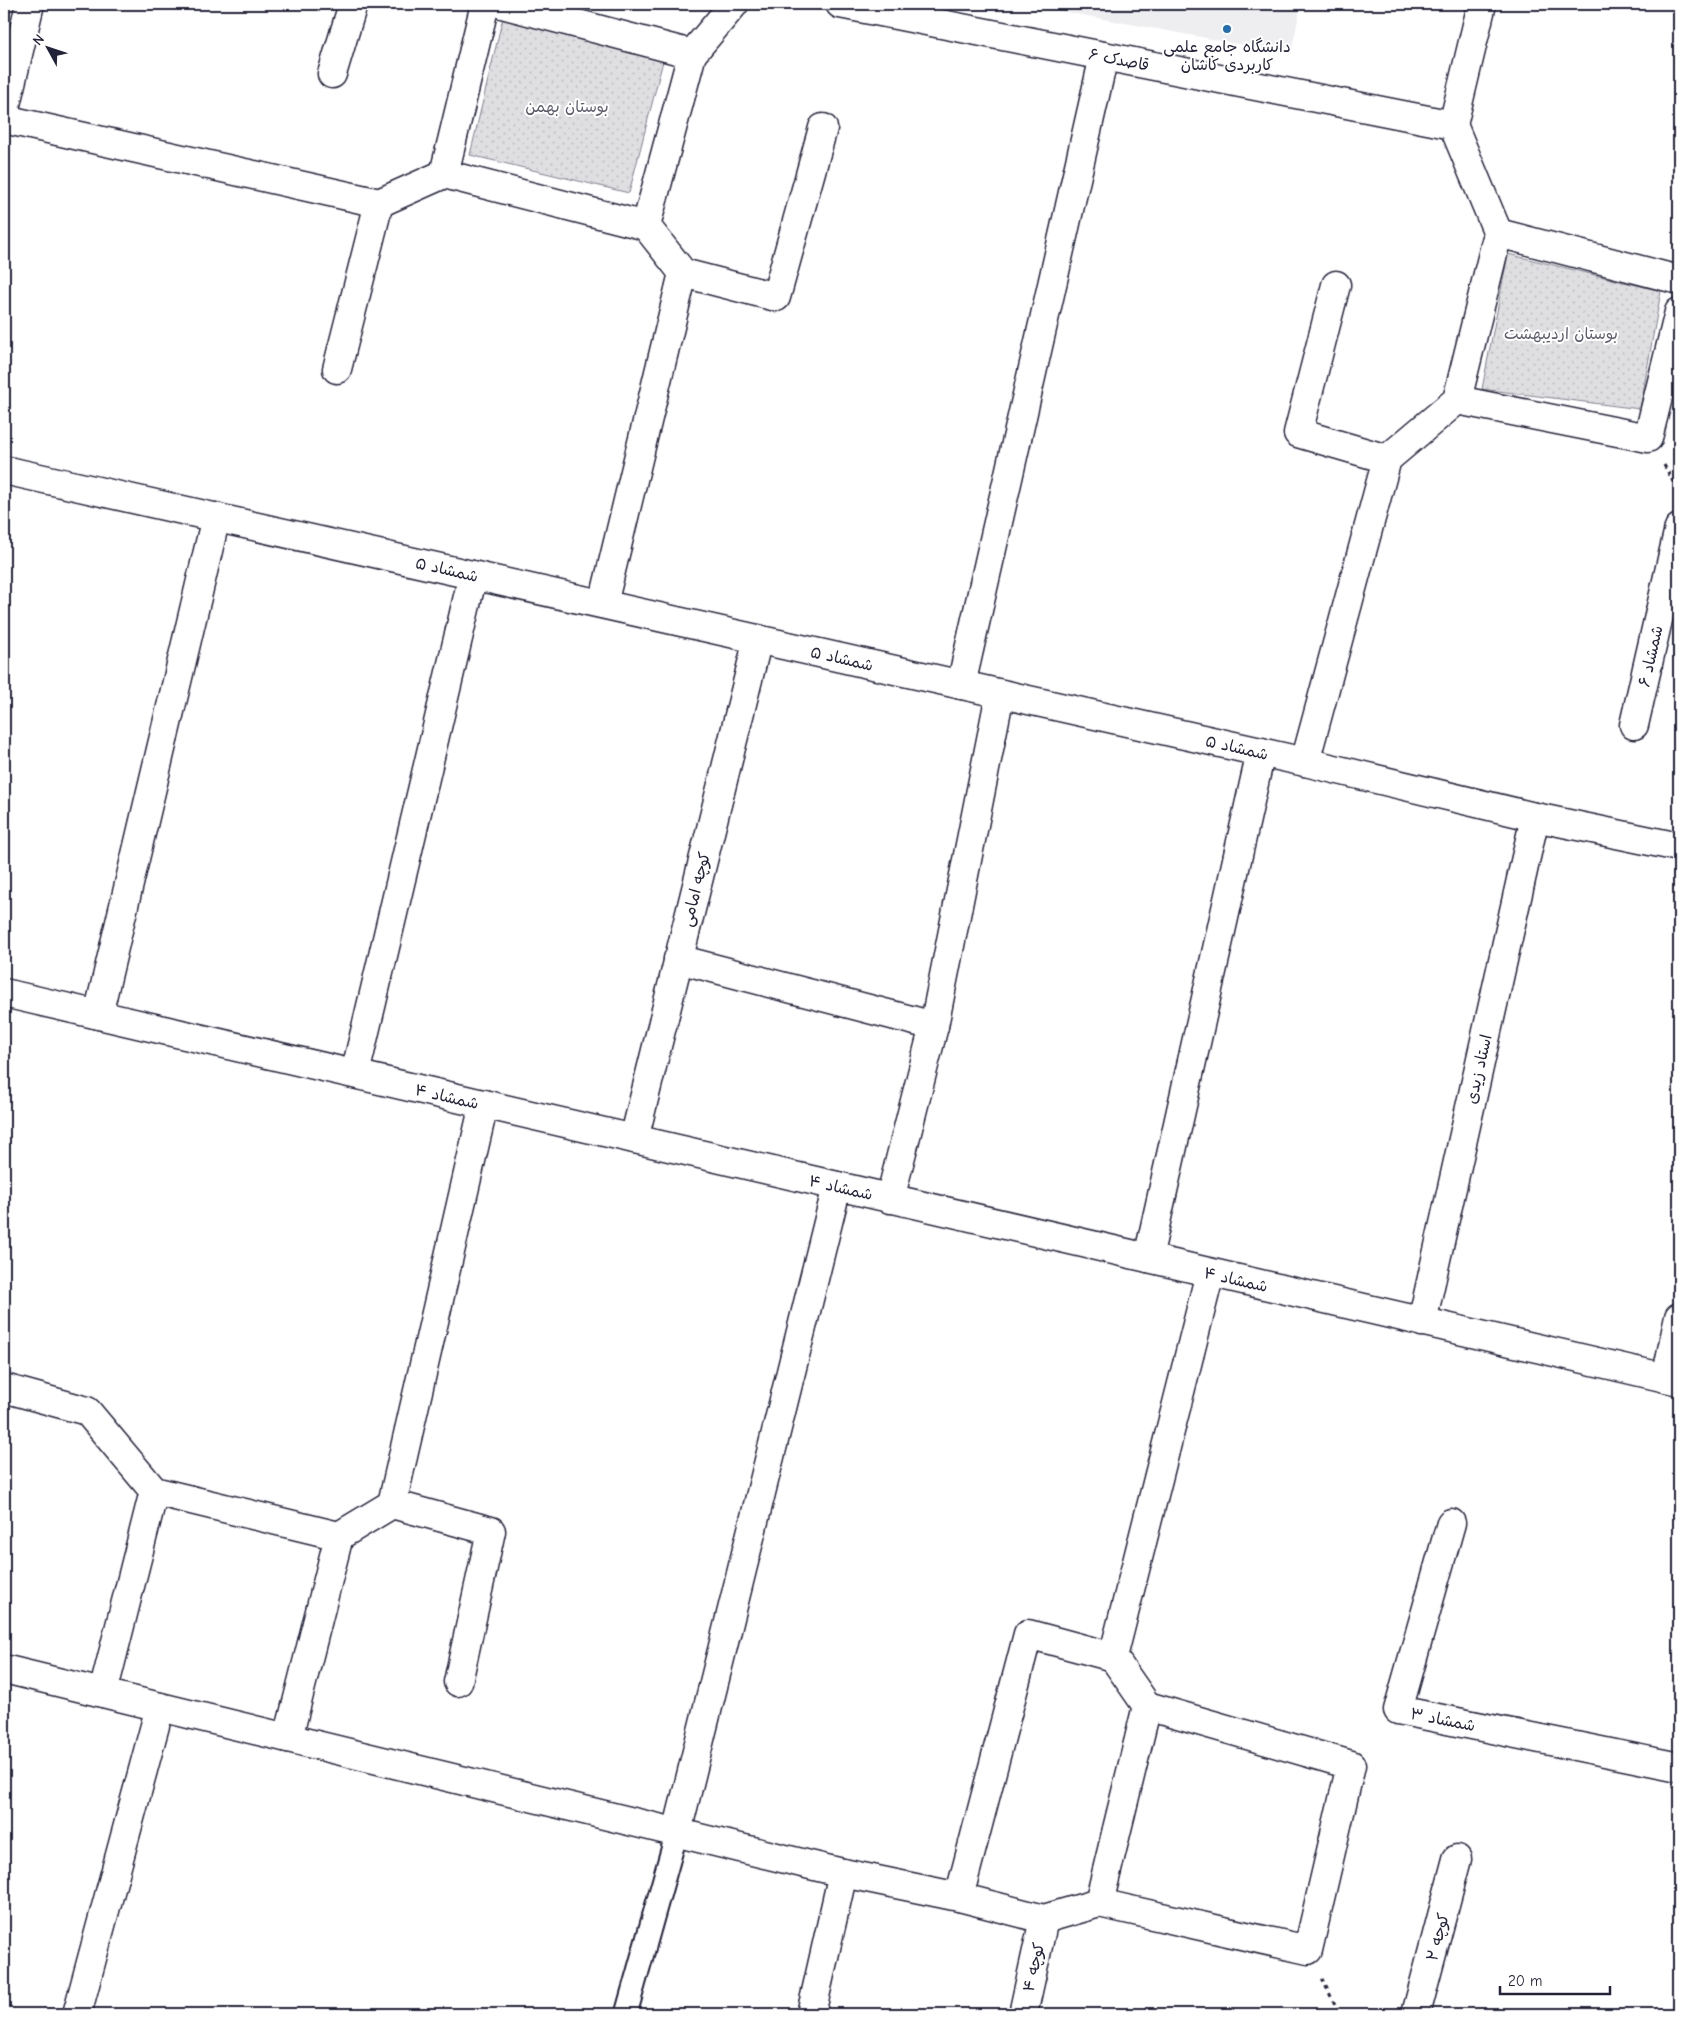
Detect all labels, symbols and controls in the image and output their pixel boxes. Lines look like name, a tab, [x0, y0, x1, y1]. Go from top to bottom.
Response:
north arrow	[22, 22, 72, 72]
marker: دانشگاه جامع علمی کاربردی کاشان	[1221, 23, 1233, 35]
text: N	[29, 31, 48, 49]
place label: دانشگاه جامع علمی کاربردی کاشان	[1163, 37, 1291, 74]
street label: قاصدک ۶	[1087, 45, 1151, 75]
park label: بوستان بهمن	[525, 98, 609, 117]
park label: بوستان اردیبهشت	[1504, 325, 1618, 344]
street label: شمشاد ۵	[414, 554, 480, 586]
street label: شمشاد ۶	[1635, 624, 1667, 689]
street label: شمشاد ۵	[809, 643, 875, 675]
street label: شمشاد ۵	[1204, 732, 1270, 764]
street label: کوچه امامی	[678, 850, 715, 929]
street label: استاد زیدی	[1462, 1033, 1496, 1106]
street label: شمشاد ۴	[413, 1081, 480, 1113]
street label: شمشاد ۴	[807, 1172, 874, 1204]
street label: شمشاد ۴	[1202, 1264, 1269, 1296]
street label: شمشاد ۳	[1409, 1705, 1477, 1735]
street label: کوچه ۲	[1423, 1911, 1454, 1963]
street label: کوچه ۴	[1020, 1941, 1049, 1994]
scale bar	[1500, 1963, 1610, 1995]
text: 20 m	[1508, 1972, 1542, 1990]

